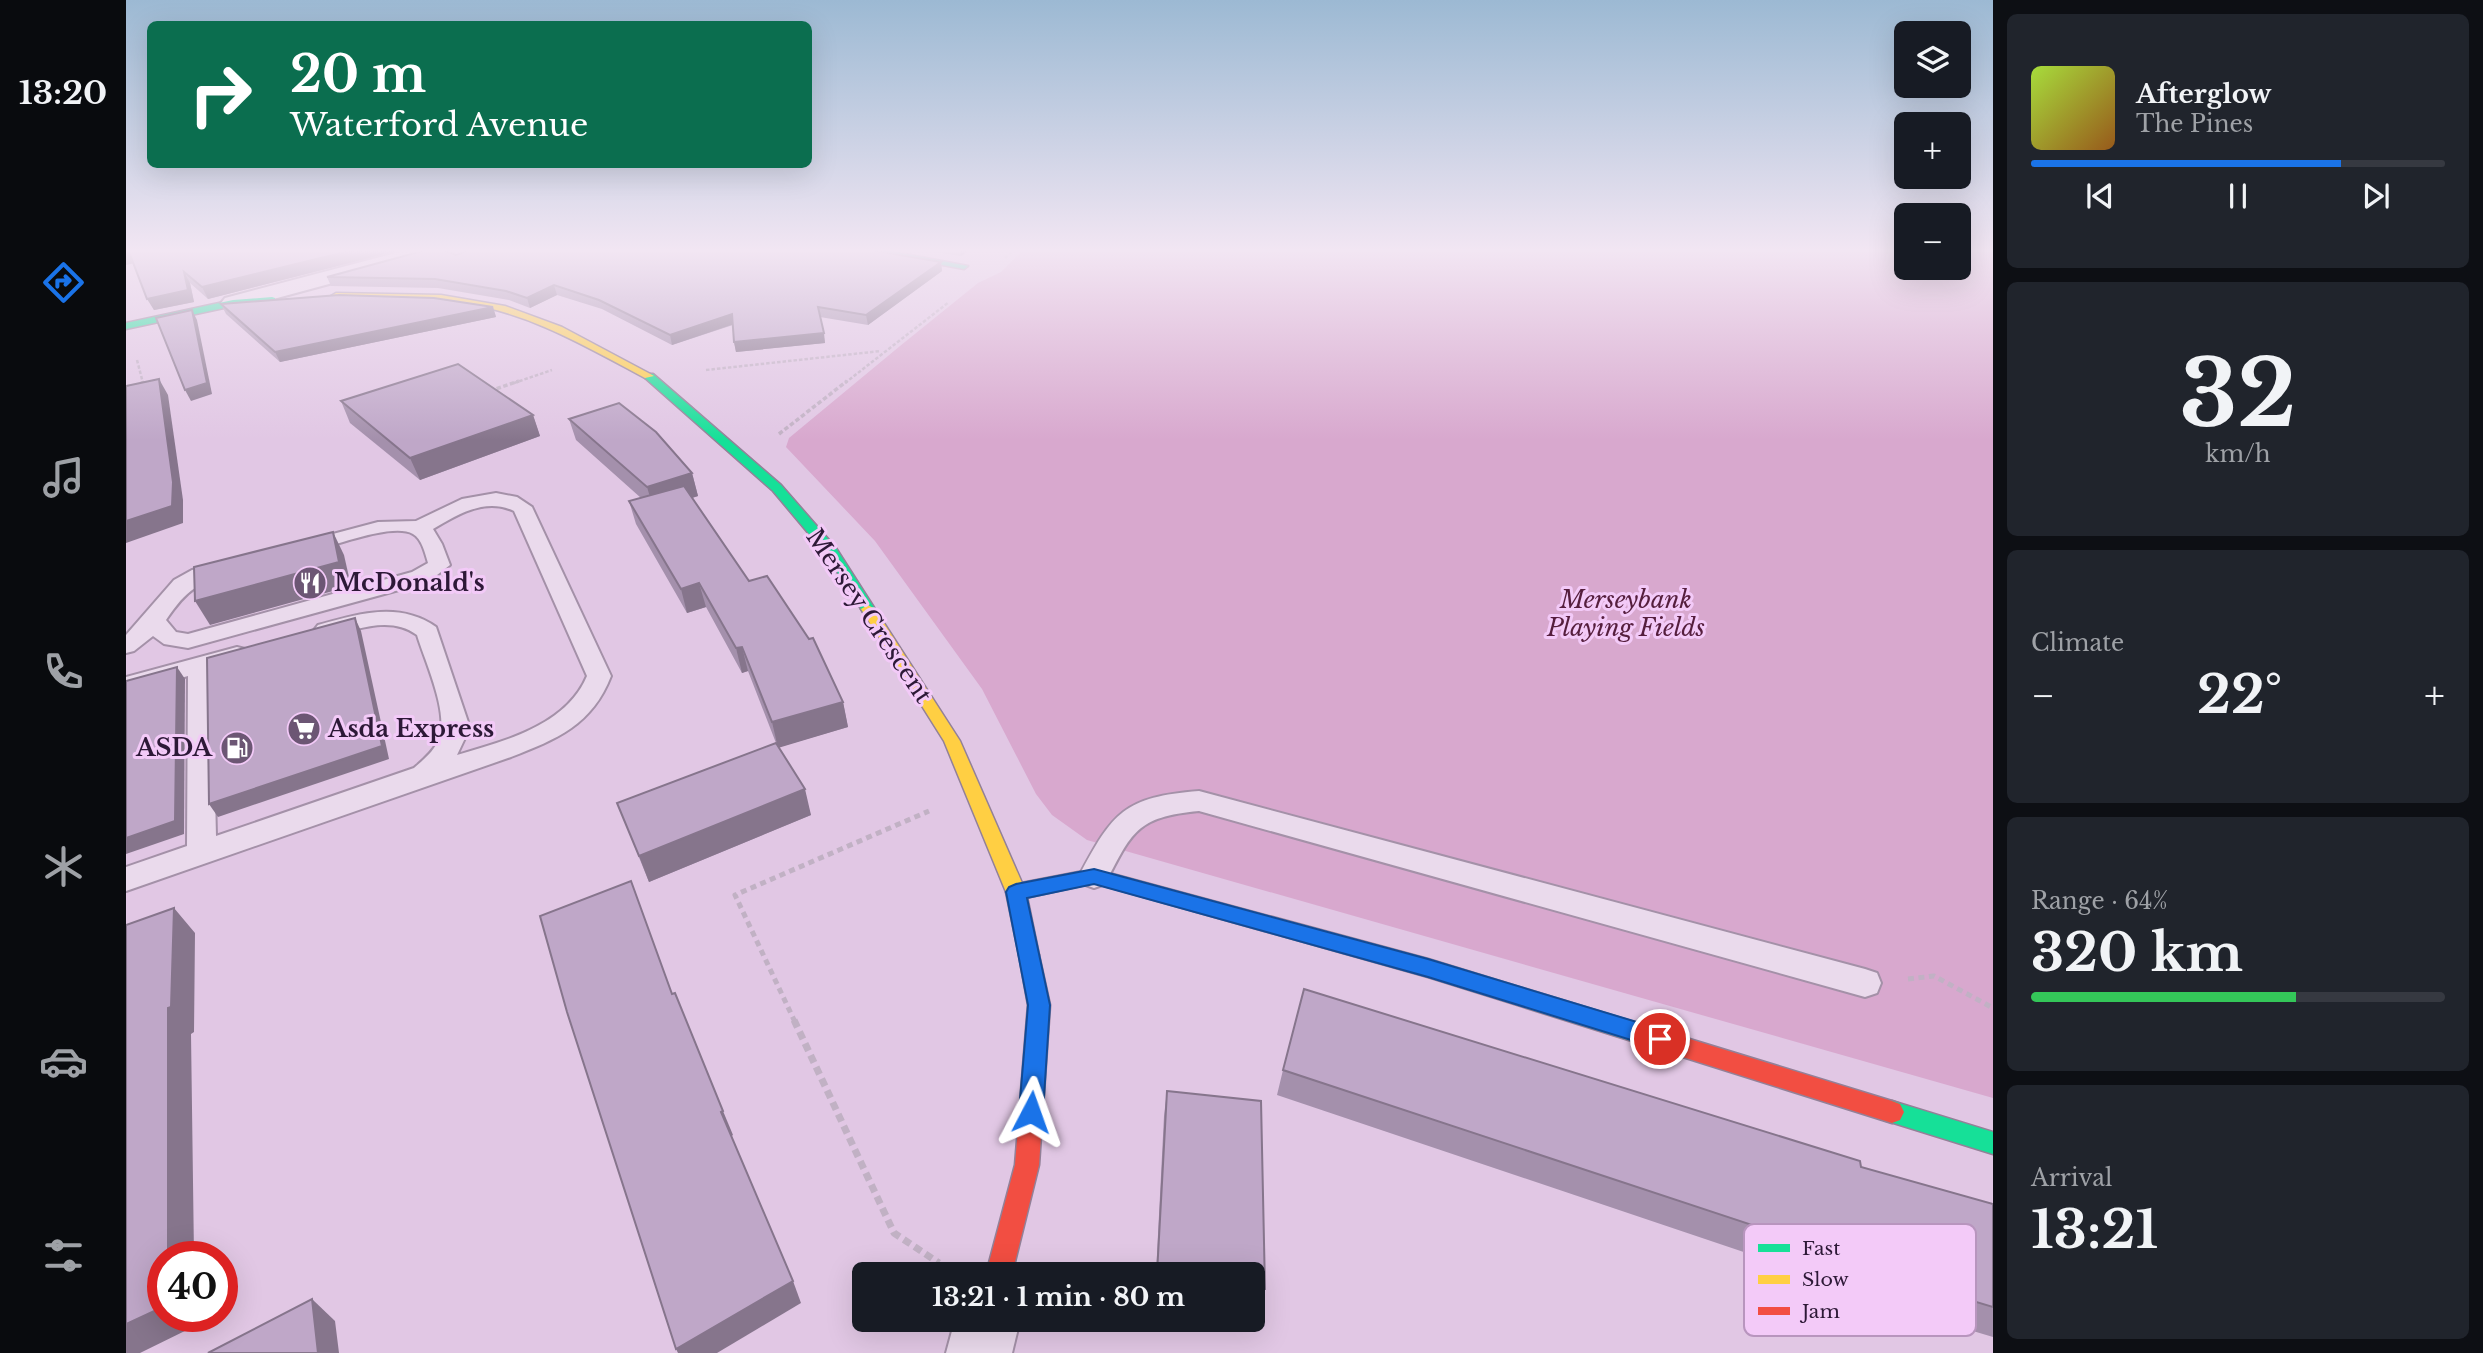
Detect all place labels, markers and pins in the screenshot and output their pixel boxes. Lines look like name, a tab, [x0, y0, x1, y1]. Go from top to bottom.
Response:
restaurant icon: McDonald's	[291, 564, 329, 602]
place label: McDonald's	[334, 568, 485, 597]
supermarket icon: Asda Express	[285, 710, 323, 748]
place label: Asda Express	[327, 714, 494, 743]
fuel station icon: ASDA	[218, 729, 256, 767]
place label: ASDA	[135, 733, 214, 762]
pin	[1630, 1009, 1690, 1069]

